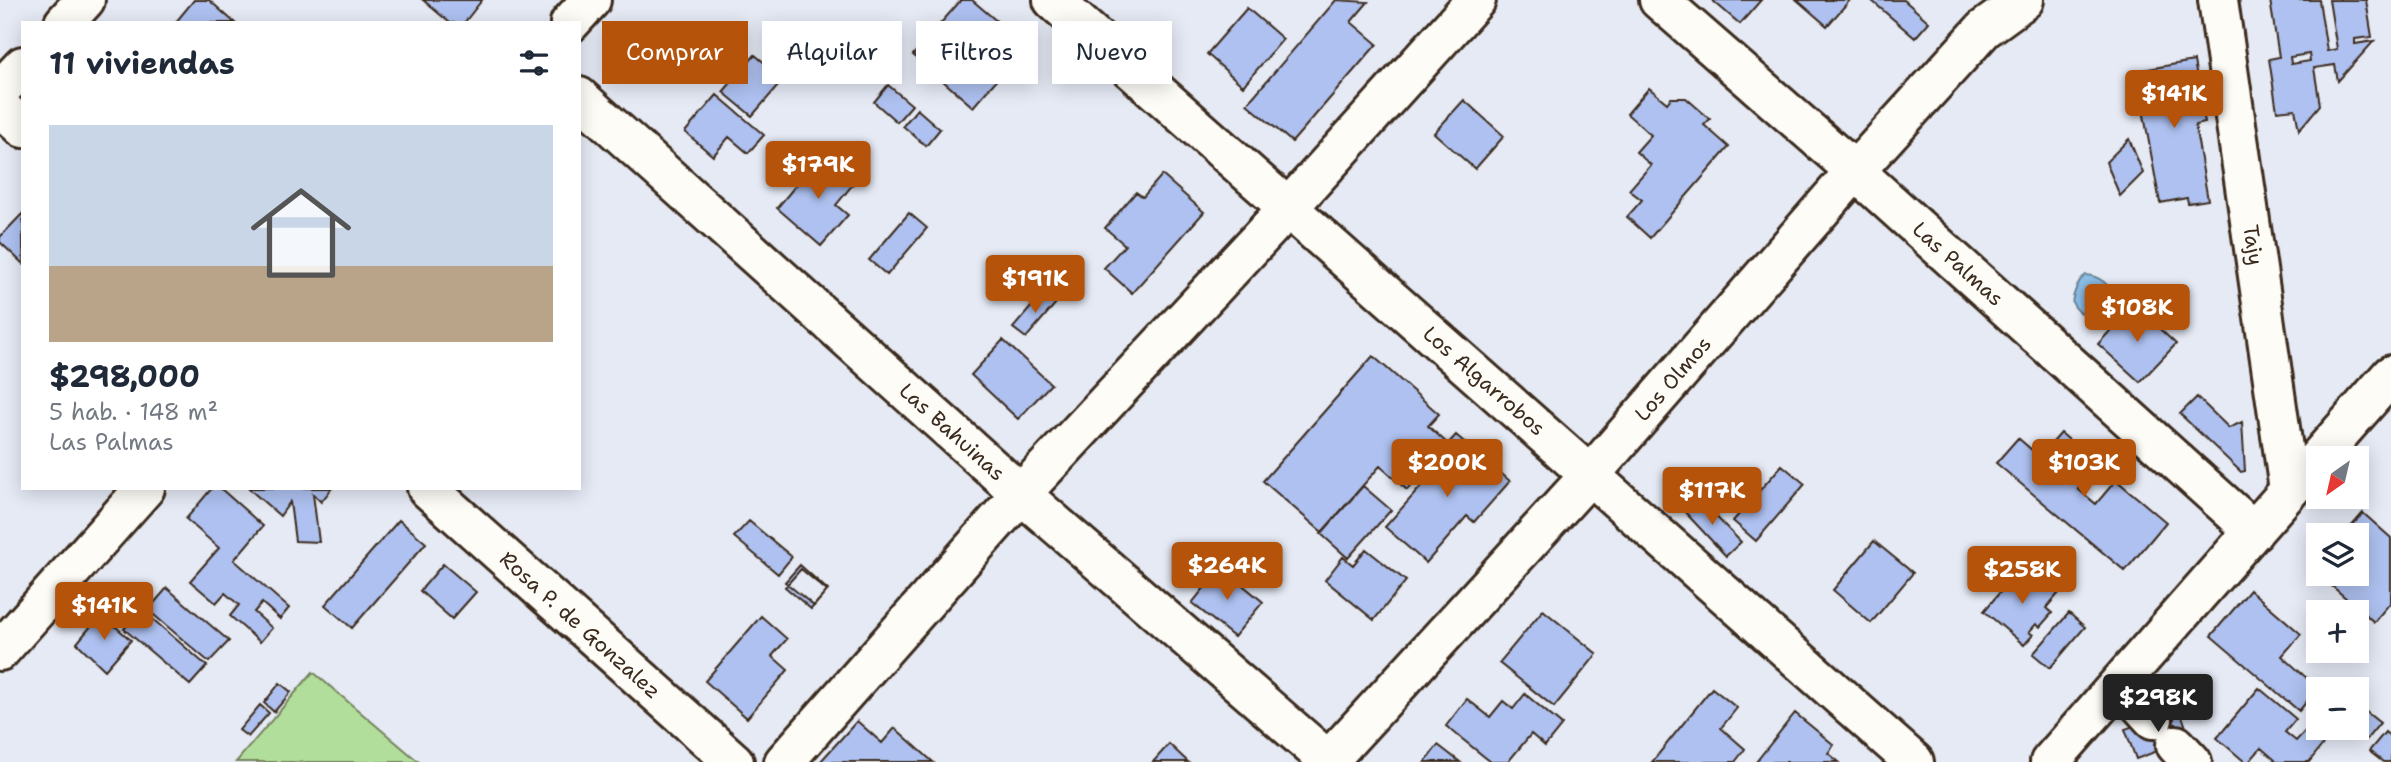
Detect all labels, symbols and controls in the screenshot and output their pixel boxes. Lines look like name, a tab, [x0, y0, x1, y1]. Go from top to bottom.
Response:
chip: Comprar	[602, 21, 748, 84]
chip: Alquilar	[762, 21, 902, 84]
chip: Filtros	[916, 21, 1038, 84]
chip: Nuevo	[1052, 21, 1172, 84]
text: 11 viviendas	[49, 43, 235, 84]
icon: filters	[515, 44, 553, 82]
pin: $141K	[2125, 71, 2223, 130]
text: $141K	[2141, 78, 2207, 108]
pin: $179K	[769, 142, 867, 201]
text: $179K	[782, 149, 854, 179]
icon: home	[238, 170, 364, 296]
street label: Las Palmas	[1906, 216, 2010, 312]
street label: Tajy	[2236, 223, 2270, 267]
pin: $191K	[986, 256, 1084, 315]
text: $191K	[1002, 263, 1068, 293]
pin: $108K	[2088, 284, 2186, 344]
text: $108K	[2101, 292, 2173, 322]
street label: Los Algarrobos	[1417, 320, 1551, 442]
street label: Los Olmos	[1628, 331, 1718, 427]
text: $298,000	[49, 356, 200, 397]
street label: Las Bahuinas	[893, 377, 1011, 487]
text: 5 hab. · 148 m²	[49, 397, 218, 427]
text: Las Palmas	[49, 427, 174, 457]
pin: $200K	[1398, 440, 1496, 499]
pin: $103K	[2035, 440, 2133, 499]
north arrow	[2306, 446, 2370, 509]
map controls	[2306, 446, 2369, 740]
text: $200K	[1408, 447, 1486, 477]
text: $103K	[2048, 447, 2120, 477]
pin: $117K	[1663, 468, 1761, 527]
text: $117K	[1679, 475, 1745, 505]
button: layers	[2306, 523, 2369, 586]
pin: $264K	[1178, 542, 1276, 602]
street label: Rosa P. de Gonzalez	[493, 545, 667, 705]
pin: $258K	[1973, 546, 2071, 606]
text: $264K	[1188, 550, 1266, 580]
text: $258K	[1983, 554, 2061, 584]
pin: $141K	[55, 582, 153, 642]
text: $141K	[71, 590, 137, 620]
button: +	[2306, 600, 2369, 663]
pin: $298K	[2109, 674, 2207, 734]
button: −	[2306, 677, 2369, 740]
text: $298K	[2119, 682, 2197, 712]

